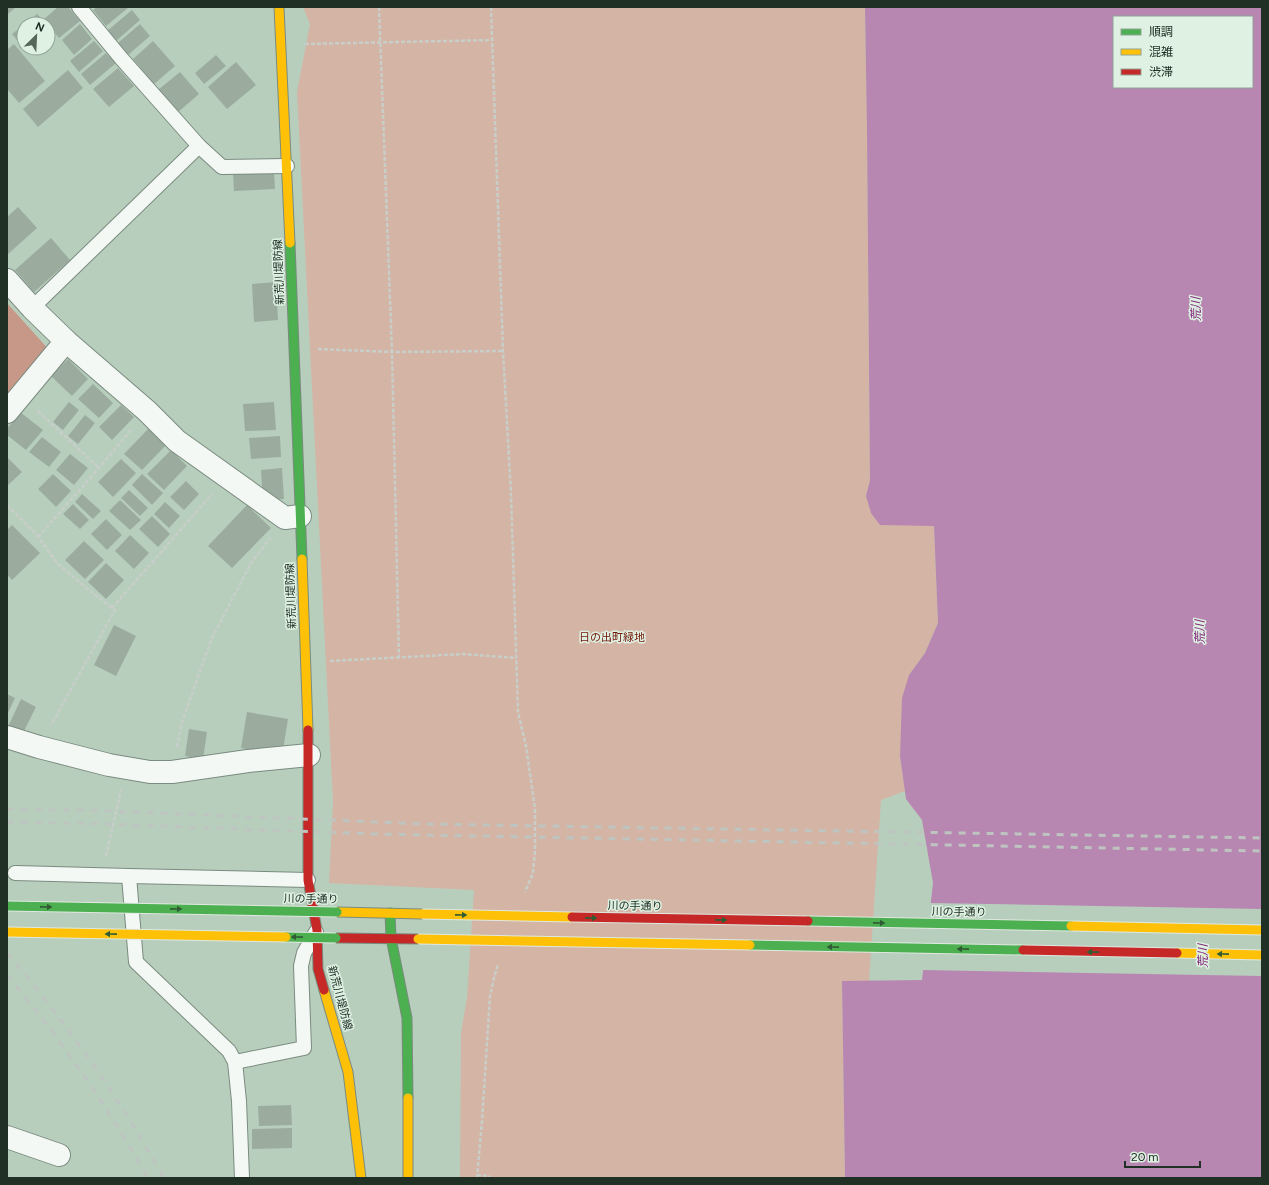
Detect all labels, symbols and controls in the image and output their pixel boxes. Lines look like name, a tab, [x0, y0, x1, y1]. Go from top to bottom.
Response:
north arrow	[16, 16, 56, 56]
legend	[1113, 16, 1253, 88]
text: N	[33, 20, 46, 35]
text: 順調	[1149, 25, 1173, 39]
text: 混雑	[1149, 45, 1173, 59]
text: 渋滞	[1149, 65, 1173, 79]
street label: 新荒川堤防線	[271, 239, 287, 305]
water label: 荒川	[1189, 295, 1203, 321]
street label: 新荒川堤防線	[283, 563, 299, 629]
water label: 荒川	[1193, 618, 1207, 644]
park label: 日の出町緑地	[579, 631, 645, 644]
street label: 川の手通り	[283, 892, 339, 906]
street label: 川の手通り	[607, 899, 663, 913]
one-way arrow	[40, 904, 53, 910]
street label: 川の手通り	[931, 905, 987, 919]
one-way arrow	[170, 906, 183, 912]
one-way arrow	[455, 912, 468, 918]
one-way arrow	[585, 914, 597, 921]
one-way arrow	[715, 917, 728, 923]
one-way arrow	[873, 920, 886, 926]
one-way arrow	[104, 931, 117, 937]
one-way arrow	[290, 934, 303, 940]
water label: 荒川	[1196, 942, 1210, 968]
one-way arrow	[826, 944, 839, 950]
one-way arrow	[956, 946, 969, 952]
one-way arrow	[1087, 948, 1099, 955]
one-way arrow	[1216, 951, 1229, 957]
street label: 新荒川堤防線	[325, 964, 355, 1032]
scale bar	[1125, 1143, 1200, 1169]
text: 20 m	[1131, 1150, 1159, 1164]

